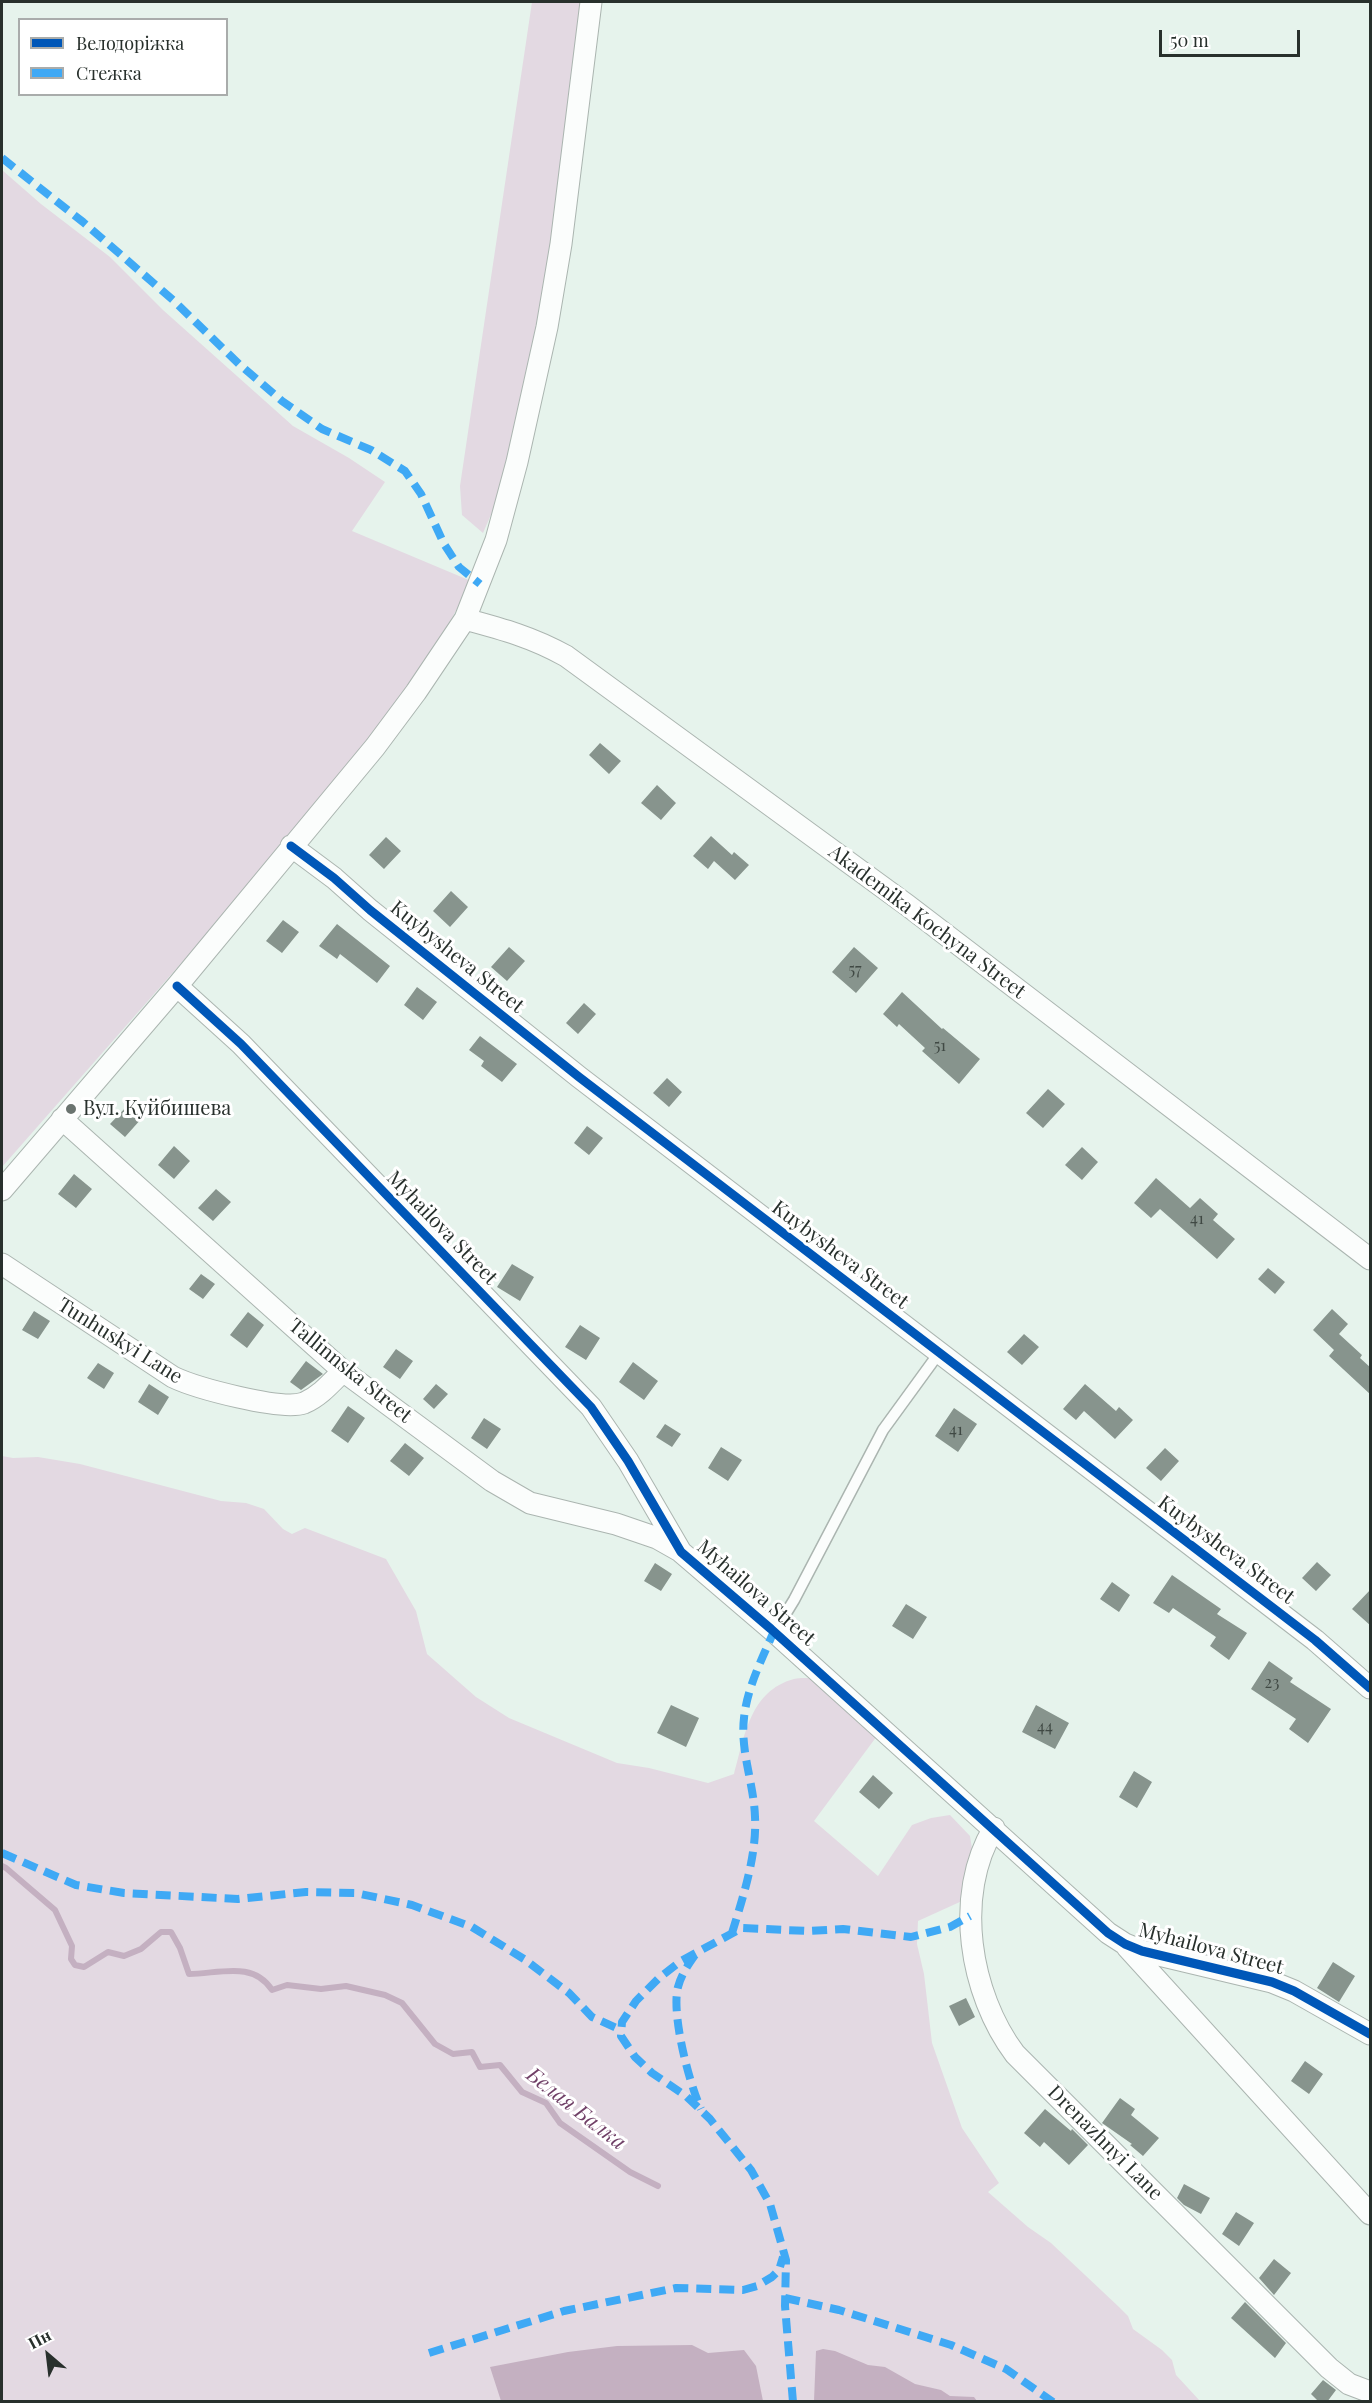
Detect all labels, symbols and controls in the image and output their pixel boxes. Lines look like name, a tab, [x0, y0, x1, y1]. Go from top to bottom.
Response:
legend	[18, 18, 228, 96]
scale bar	[1162, 18, 1303, 56]
text: 50 m	[1170, 28, 1209, 52]
text: Велодоріжка	[76, 31, 184, 55]
text: Стежка	[76, 61, 142, 85]
street label: Akademika Kochyna Street	[824, 840, 1030, 1004]
street label: Kuybysheva Street	[385, 896, 529, 1018]
house number: 57	[848, 960, 862, 980]
house number: 51	[934, 1036, 946, 1056]
place label: Вул. Куйбишева	[83, 1097, 231, 1121]
marker: Вул. Куйбишева	[64, 1102, 78, 1116]
street label: Myhailova Street	[382, 1166, 502, 1290]
street label: Kuybysheva Street	[767, 1196, 913, 1314]
house number: 41	[1190, 1209, 1204, 1229]
street label: Tunhuskyi Lane	[53, 1293, 187, 1389]
street label: Tallinnska Street	[284, 1314, 416, 1428]
house number: 41	[949, 1420, 963, 1440]
street label: Kuybysheva Street	[1153, 1491, 1299, 1609]
street label: Myhailova Street	[692, 1535, 820, 1651]
house number: 23	[1265, 1673, 1279, 1693]
house number: 44	[1037, 1717, 1053, 1737]
street label: Myhailova Street	[1136, 1918, 1286, 1980]
water label: Белая Балка	[521, 2062, 631, 2156]
street label: Drenazhnyi Lane	[1043, 2081, 1167, 2205]
text: Пн	[24, 2324, 54, 2353]
north arrow	[18, 2325, 78, 2385]

